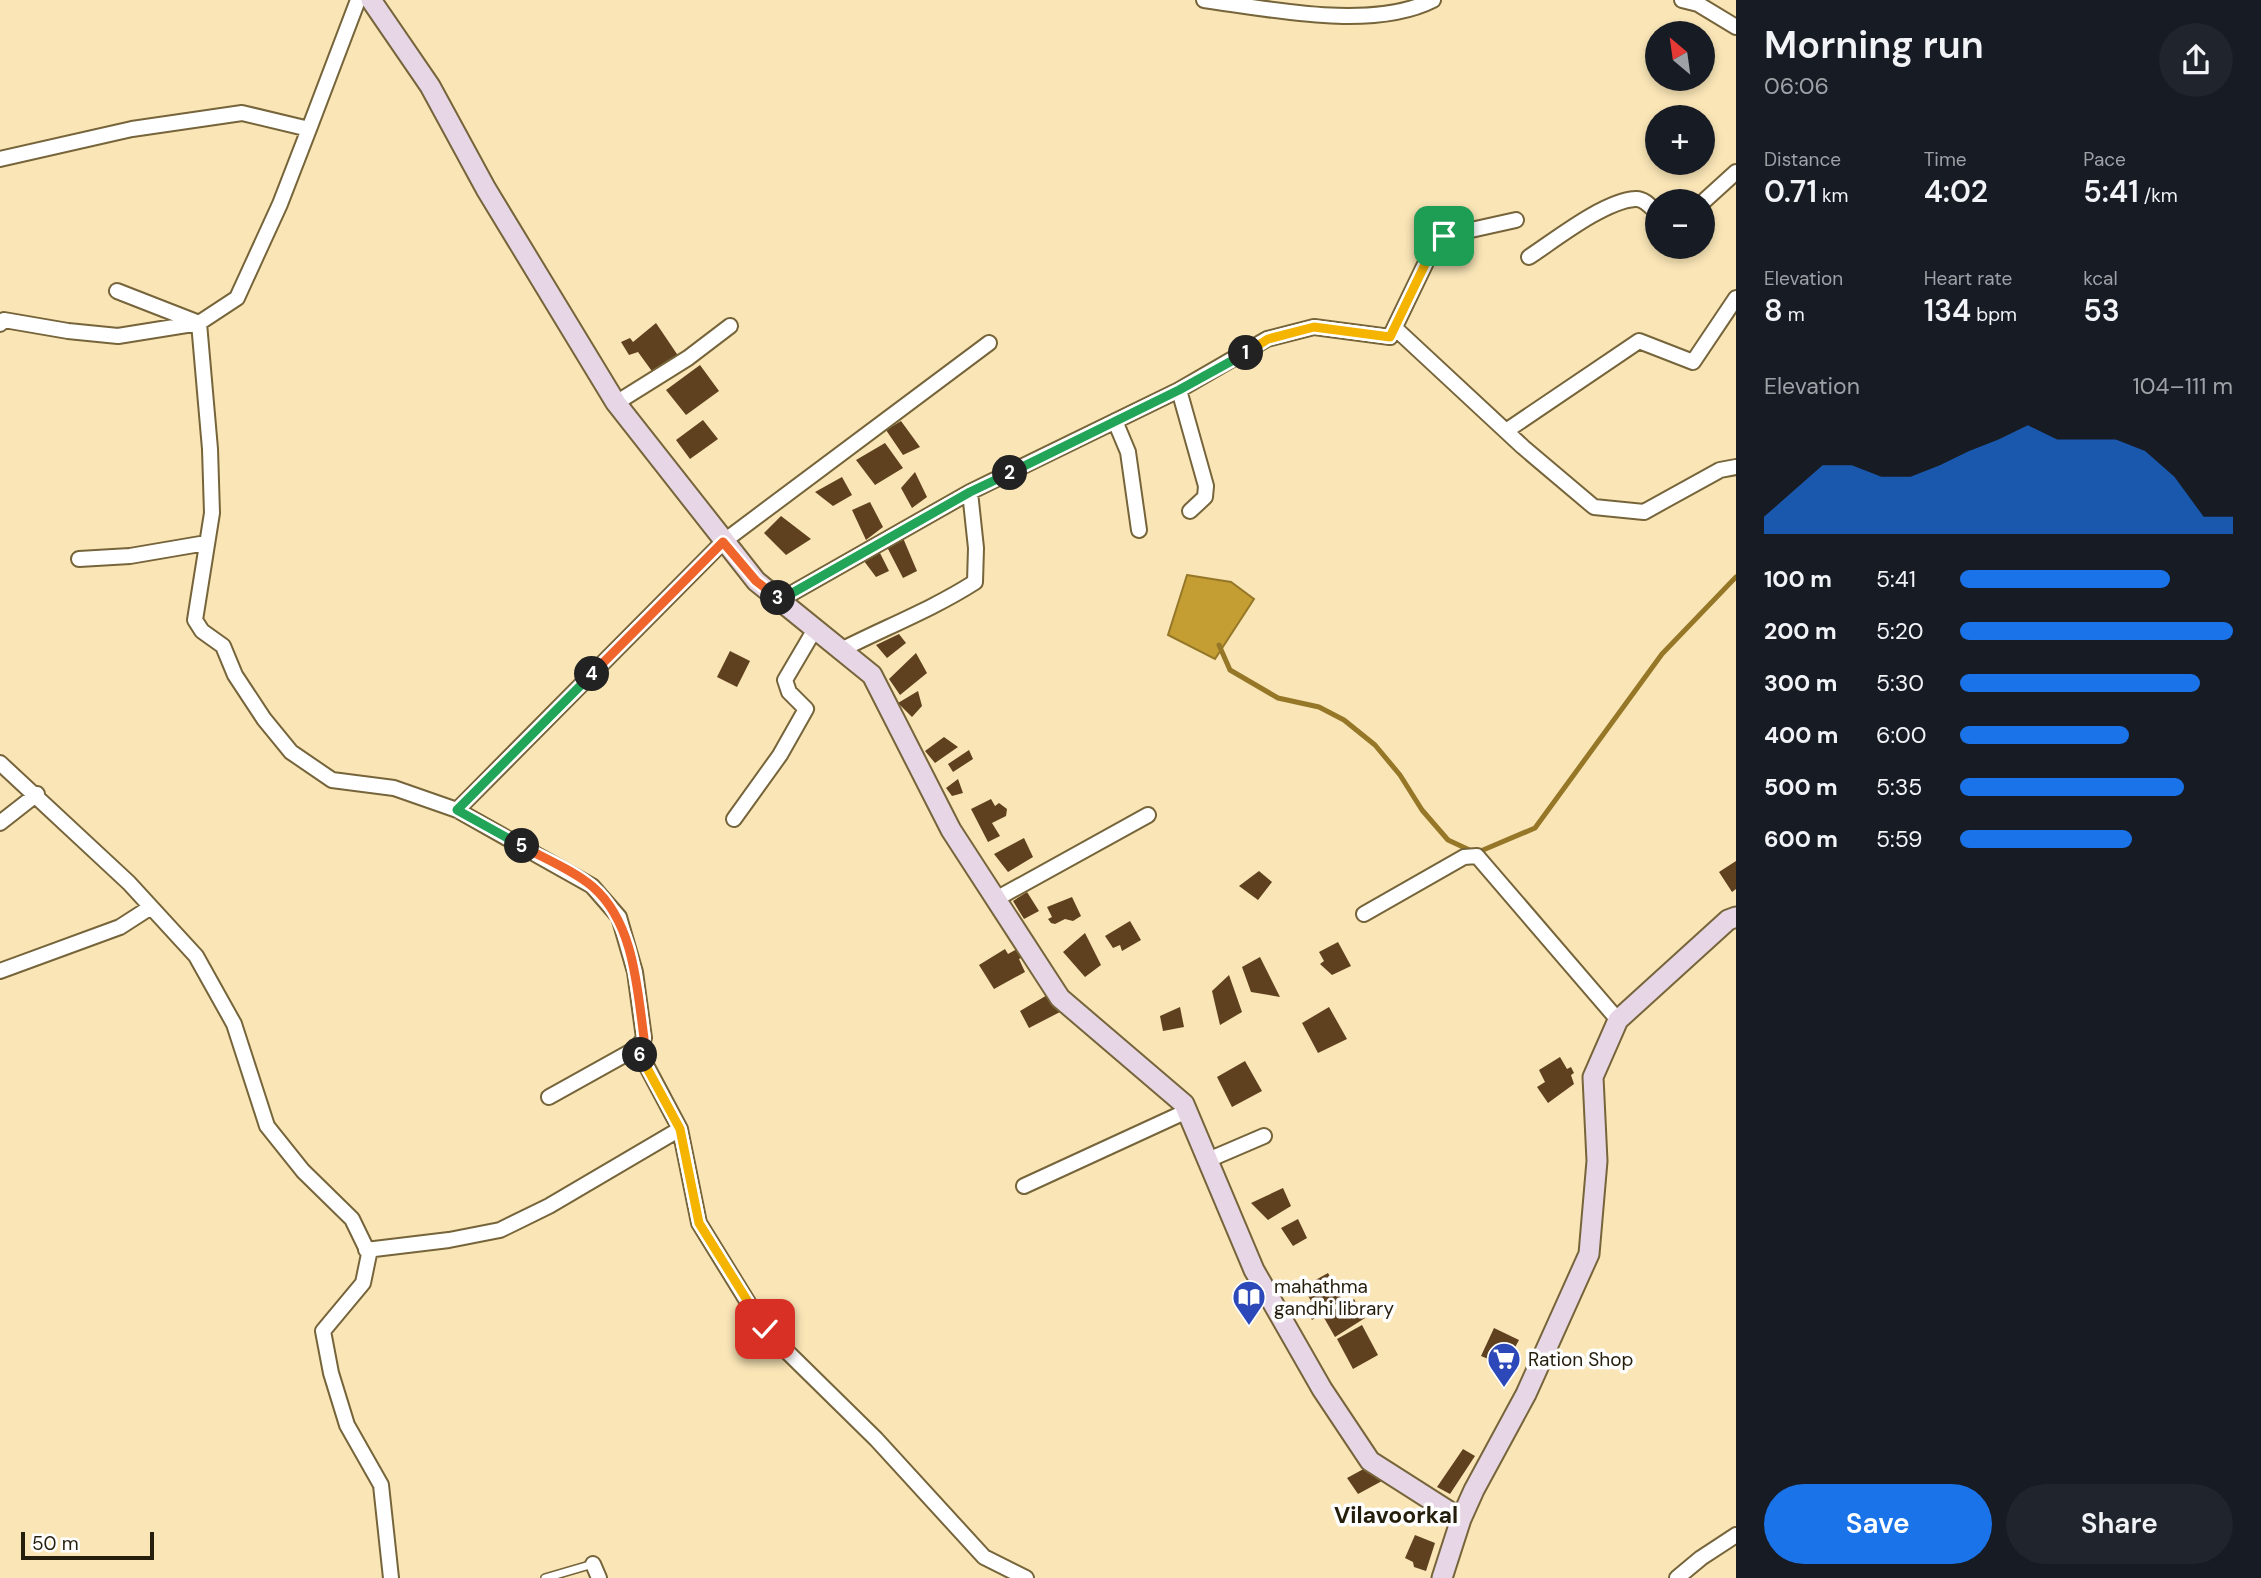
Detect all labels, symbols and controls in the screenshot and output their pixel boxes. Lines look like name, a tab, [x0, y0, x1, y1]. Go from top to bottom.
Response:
text: Morning run	[1764, 20, 1984, 70]
north arrow	[1645, 21, 1715, 91]
map controls	[1645, 21, 1715, 259]
button: share	[2159, 23, 2233, 97]
text: 06:06	[1764, 71, 1829, 101]
button: +	[1645, 105, 1715, 175]
text: Distance	[1764, 147, 1841, 172]
text: Time	[1924, 147, 1967, 172]
text: Pace	[2083, 147, 2126, 172]
text: 0.71	[1764, 172, 1817, 211]
text: 4:02	[1924, 172, 1988, 211]
text: 5:41	[2083, 172, 2139, 211]
text: km	[1817, 183, 1848, 208]
text: /km	[2139, 183, 2178, 208]
button: −	[1645, 189, 1715, 259]
pin	[1414, 206, 1474, 266]
icon: arrive	[1425, 217, 1463, 255]
text: Elevation	[1764, 266, 1843, 291]
text: Heart rate	[1924, 266, 2012, 291]
text: kcal	[2083, 266, 2118, 291]
text: 8	[1764, 291, 1783, 330]
text: 134	[1924, 291, 1971, 330]
text: 53	[2083, 291, 2120, 330]
text: m	[1783, 302, 1805, 327]
text: bpm	[1971, 302, 2017, 327]
pin: 1	[1228, 336, 1264, 370]
text: 1	[1242, 340, 1249, 365]
text: Elevation	[1764, 371, 1860, 401]
text: 104–111 m	[2133, 371, 2233, 401]
pin: 2	[992, 456, 1028, 490]
text: 2	[1004, 460, 1015, 485]
text: 100 m	[1764, 564, 1832, 594]
text: 5:41	[1876, 564, 1916, 594]
pin: 3	[760, 580, 796, 616]
text: 3	[772, 585, 783, 610]
text: 200 m	[1764, 616, 1837, 646]
text: 5:20	[1876, 616, 1923, 646]
pin: 4	[574, 656, 610, 692]
text: 4	[585, 661, 598, 686]
text: 300 m	[1764, 668, 1837, 698]
text: 5:30	[1876, 668, 1924, 698]
text: 400 m	[1764, 720, 1838, 750]
text: 6:00	[1876, 720, 1927, 750]
text: 500 m	[1764, 772, 1838, 802]
text: 5:35	[1876, 772, 1922, 802]
text: 600 m	[1764, 824, 1838, 854]
text: 5:59	[1876, 824, 1922, 854]
pin: 5	[504, 828, 540, 864]
text: 5	[516, 833, 527, 858]
pin: 6	[622, 1038, 658, 1072]
text: 6	[633, 1042, 646, 1067]
place label: mahathma gandhi library	[1274, 1274, 1394, 1321]
library icon: mahathma gandhi library	[1230, 1278, 1268, 1327]
pin	[735, 1299, 795, 1359]
icon: check	[746, 1310, 784, 1348]
supermarket icon: Ration Shop	[1485, 1340, 1523, 1389]
place label: Ration Shop	[1528, 1347, 1633, 1372]
button: Save	[1764, 1484, 1992, 1564]
button: Share	[2006, 1484, 2233, 1564]
district label: Vilavoorkal	[1334, 1500, 1458, 1530]
scale bar	[21, 1529, 154, 1561]
text: 50 m	[32, 1531, 79, 1556]

